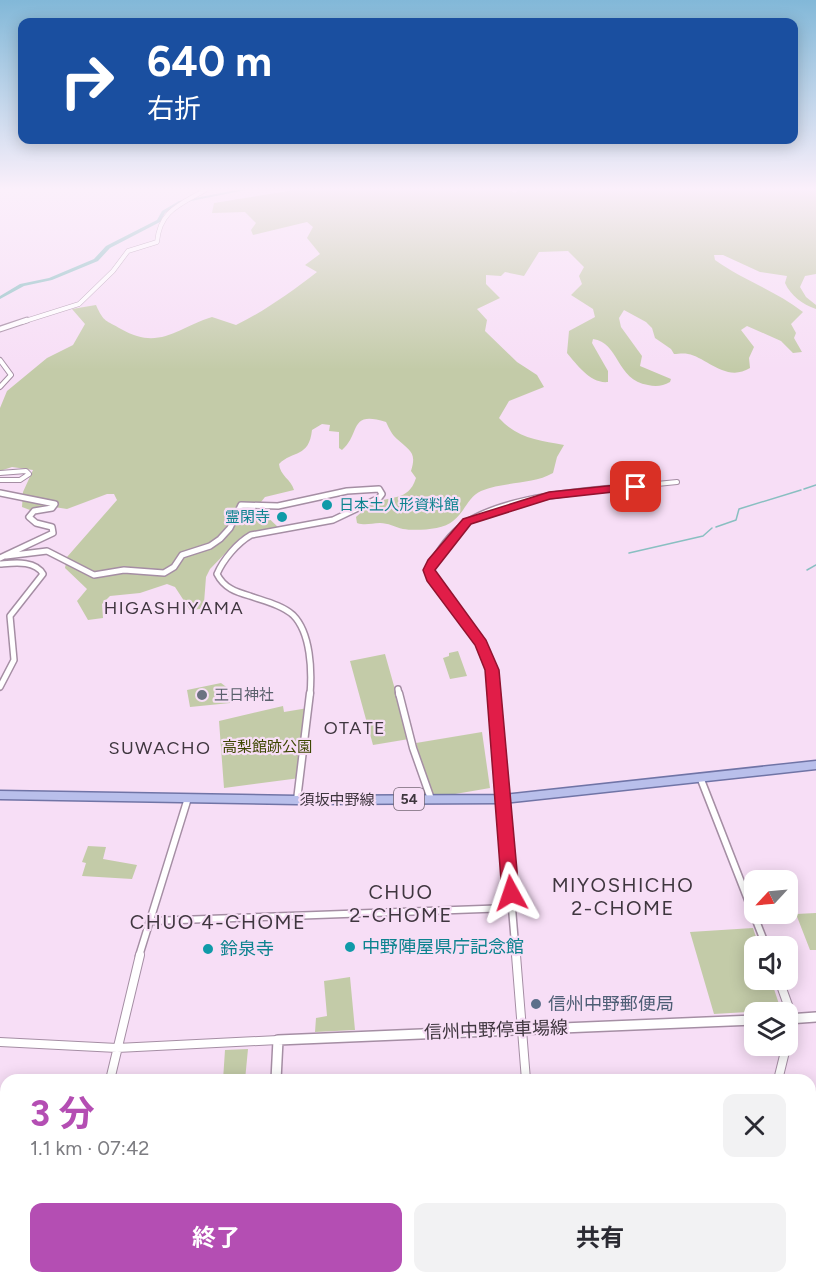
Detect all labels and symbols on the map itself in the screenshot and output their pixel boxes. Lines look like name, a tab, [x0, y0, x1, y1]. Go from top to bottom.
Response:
pin	[610, 461, 661, 512]
place label: 日本土人形資料館	[339, 496, 459, 514]
marker: 日本土人形資料館	[320, 498, 334, 512]
place label: 霊閑寺	[225, 508, 270, 526]
marker: 霊閑寺	[275, 510, 289, 524]
district label: HIGASHIYAMA	[104, 597, 244, 619]
place label: 王日神社	[214, 686, 274, 704]
marker: 王日神社	[195, 688, 209, 702]
district label: OTATE	[324, 717, 386, 739]
district label: SUWACHO	[108, 737, 212, 759]
park label: 高梨館跡公園	[222, 738, 312, 756]
road number: 54	[394, 788, 424, 810]
street label: 須坂中野線	[299, 791, 375, 809]
position arrow	[479, 861, 543, 925]
north arrow	[744, 870, 798, 924]
district label: MIYOSHICHO 2-CHOME	[552, 873, 694, 920]
district label: CHUO 2-CHOME	[349, 880, 453, 927]
district label: CHUO 4-CHOME	[130, 910, 306, 934]
place label: 中野陣屋県庁記念館	[362, 936, 524, 958]
place label: 鈴泉寺	[220, 938, 274, 960]
marker: 中野陣屋県庁記念館	[343, 940, 357, 954]
marker: 鈴泉寺	[201, 942, 215, 956]
place label: 信州中野郵便局	[548, 993, 674, 1015]
marker: 信州中野郵便局	[529, 997, 543, 1011]
street label: 信州中野停車場線	[424, 1016, 568, 1044]

